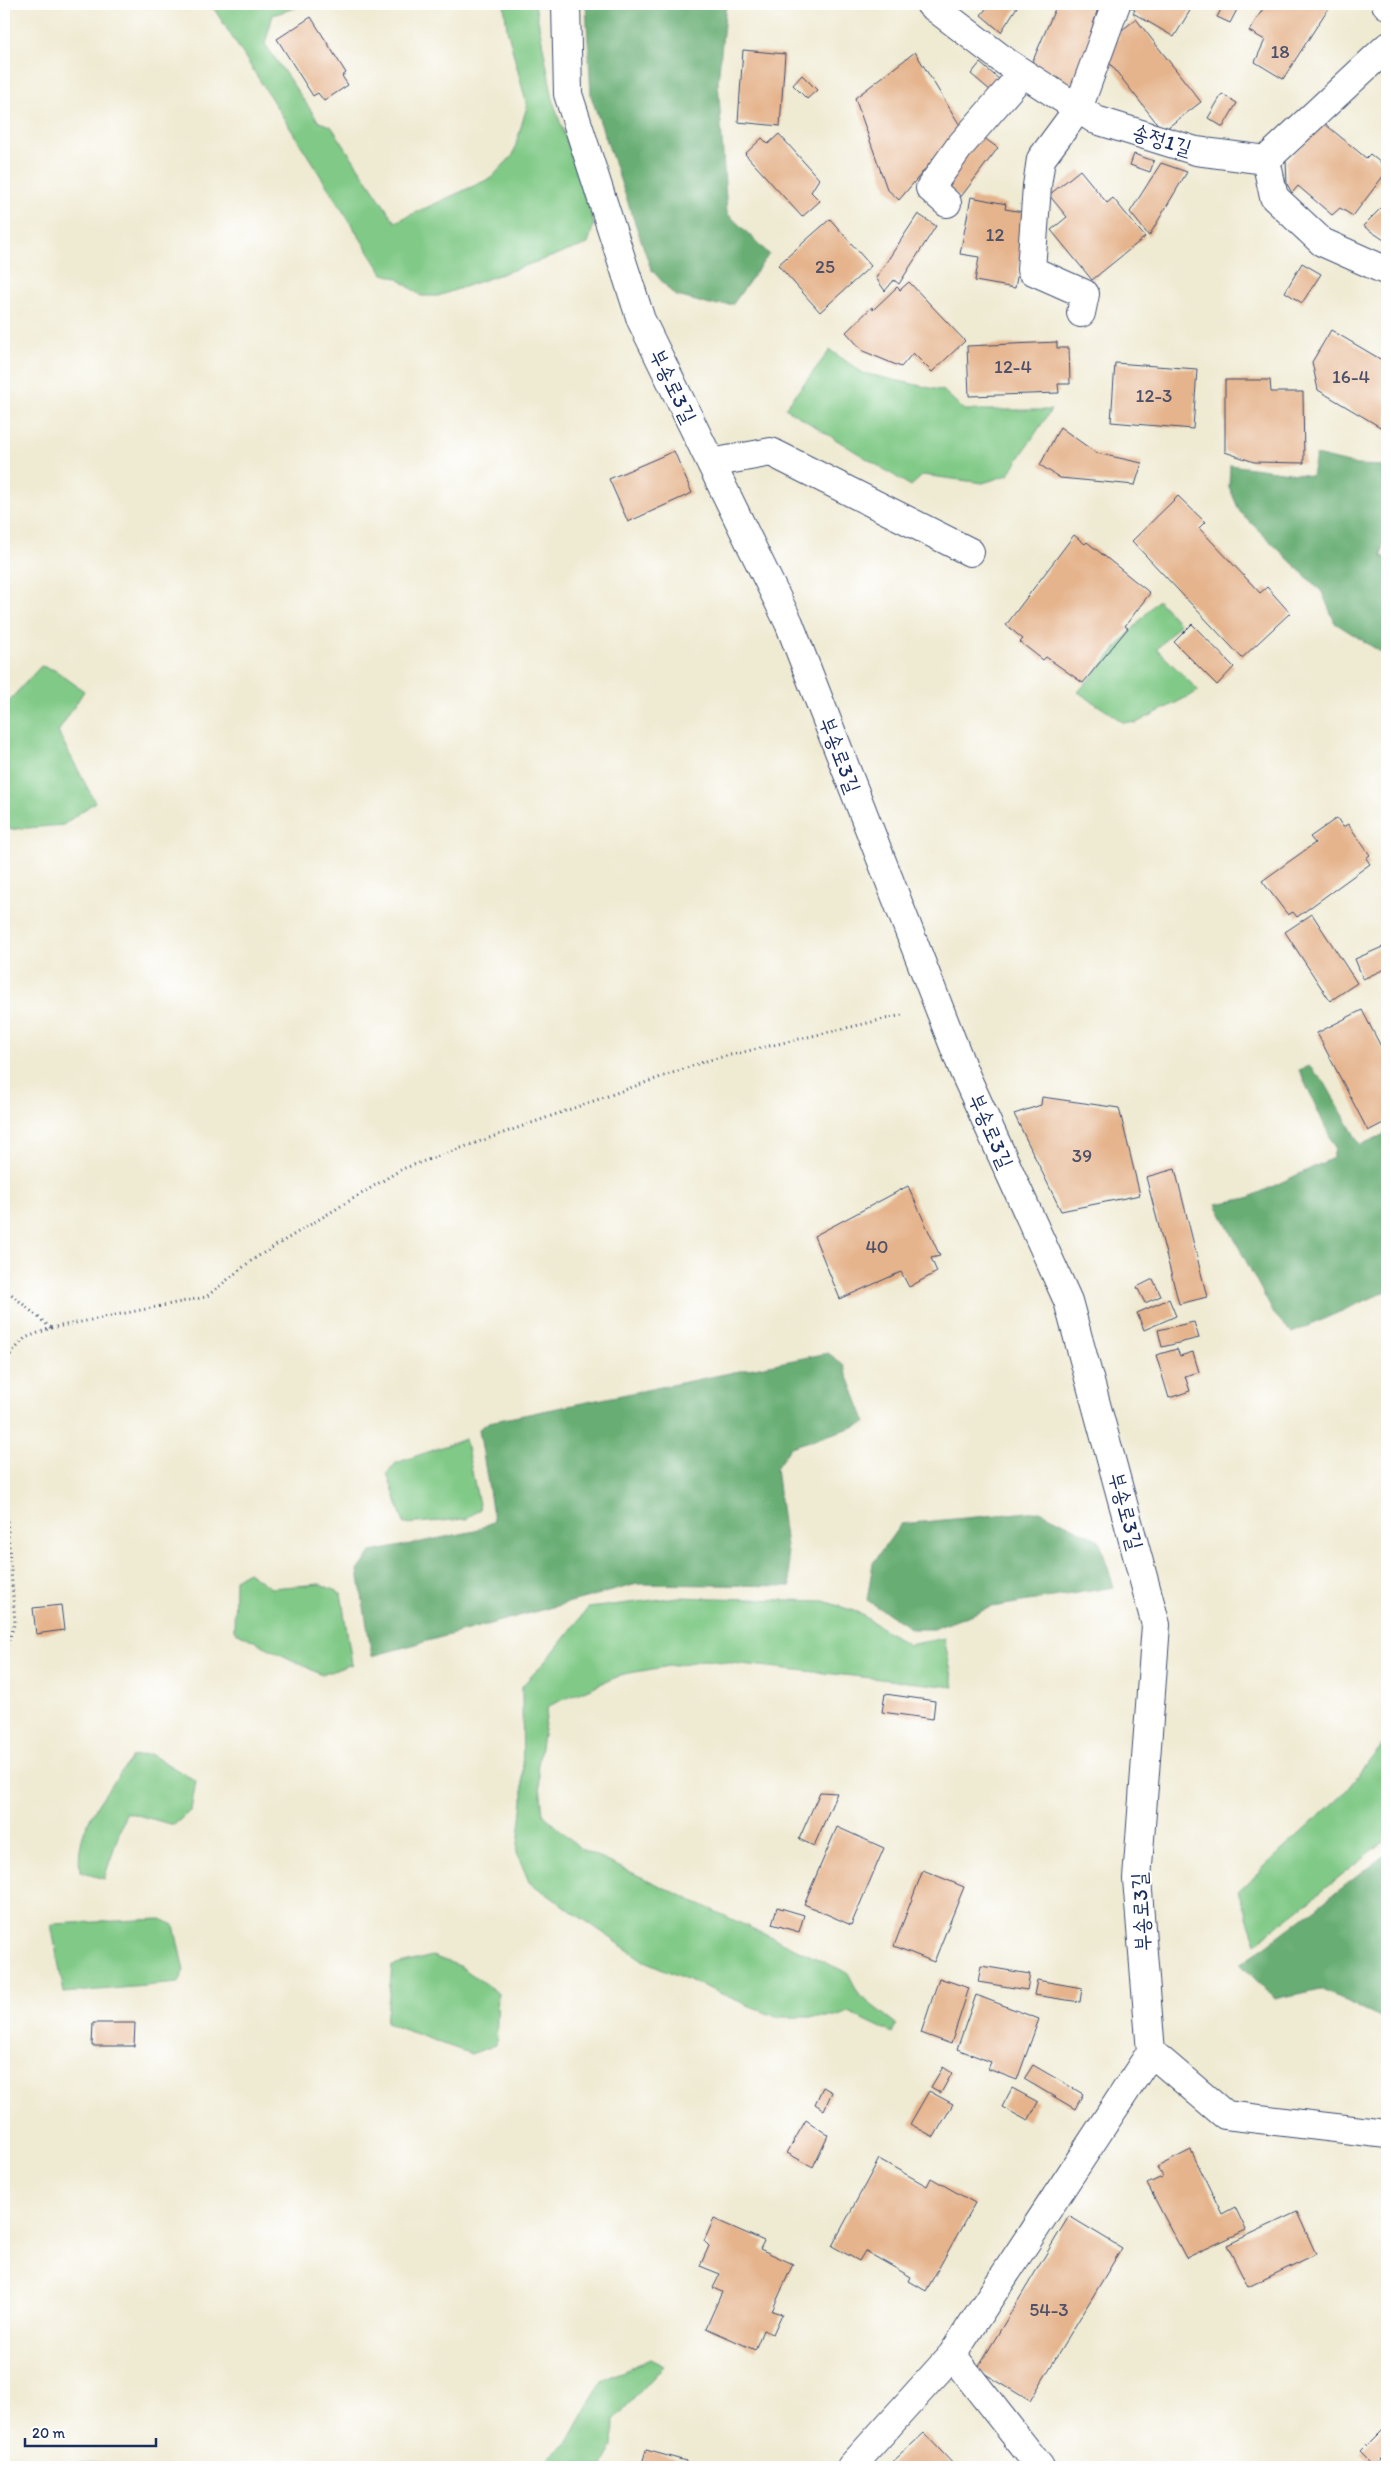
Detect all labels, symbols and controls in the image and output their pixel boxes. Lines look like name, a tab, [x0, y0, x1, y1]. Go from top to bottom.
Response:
house number: 18	[1270, 40, 1290, 63]
street label: 송정1길	[1130, 119, 1195, 160]
house number: 12	[986, 223, 1004, 246]
house number: 25	[815, 255, 835, 278]
street label: 부송로3길	[645, 345, 702, 427]
house number: 12-4	[994, 355, 1032, 378]
house number: 16-4	[1332, 365, 1370, 388]
house number: 12-3	[1136, 384, 1172, 407]
street label: 부송로3길	[815, 713, 866, 796]
street label: 부송로3길	[964, 1090, 1019, 1172]
house number: 39	[1072, 1144, 1092, 1167]
house number: 40	[865, 1235, 889, 1258]
street label: 부송로3길	[1104, 1469, 1149, 1552]
street label: 부송로3길	[1126, 1872, 1155, 1952]
house number: 54-3	[1029, 2298, 1069, 2321]
scale bar	[25, 2416, 156, 2448]
text: 20 m	[32, 2424, 66, 2442]

